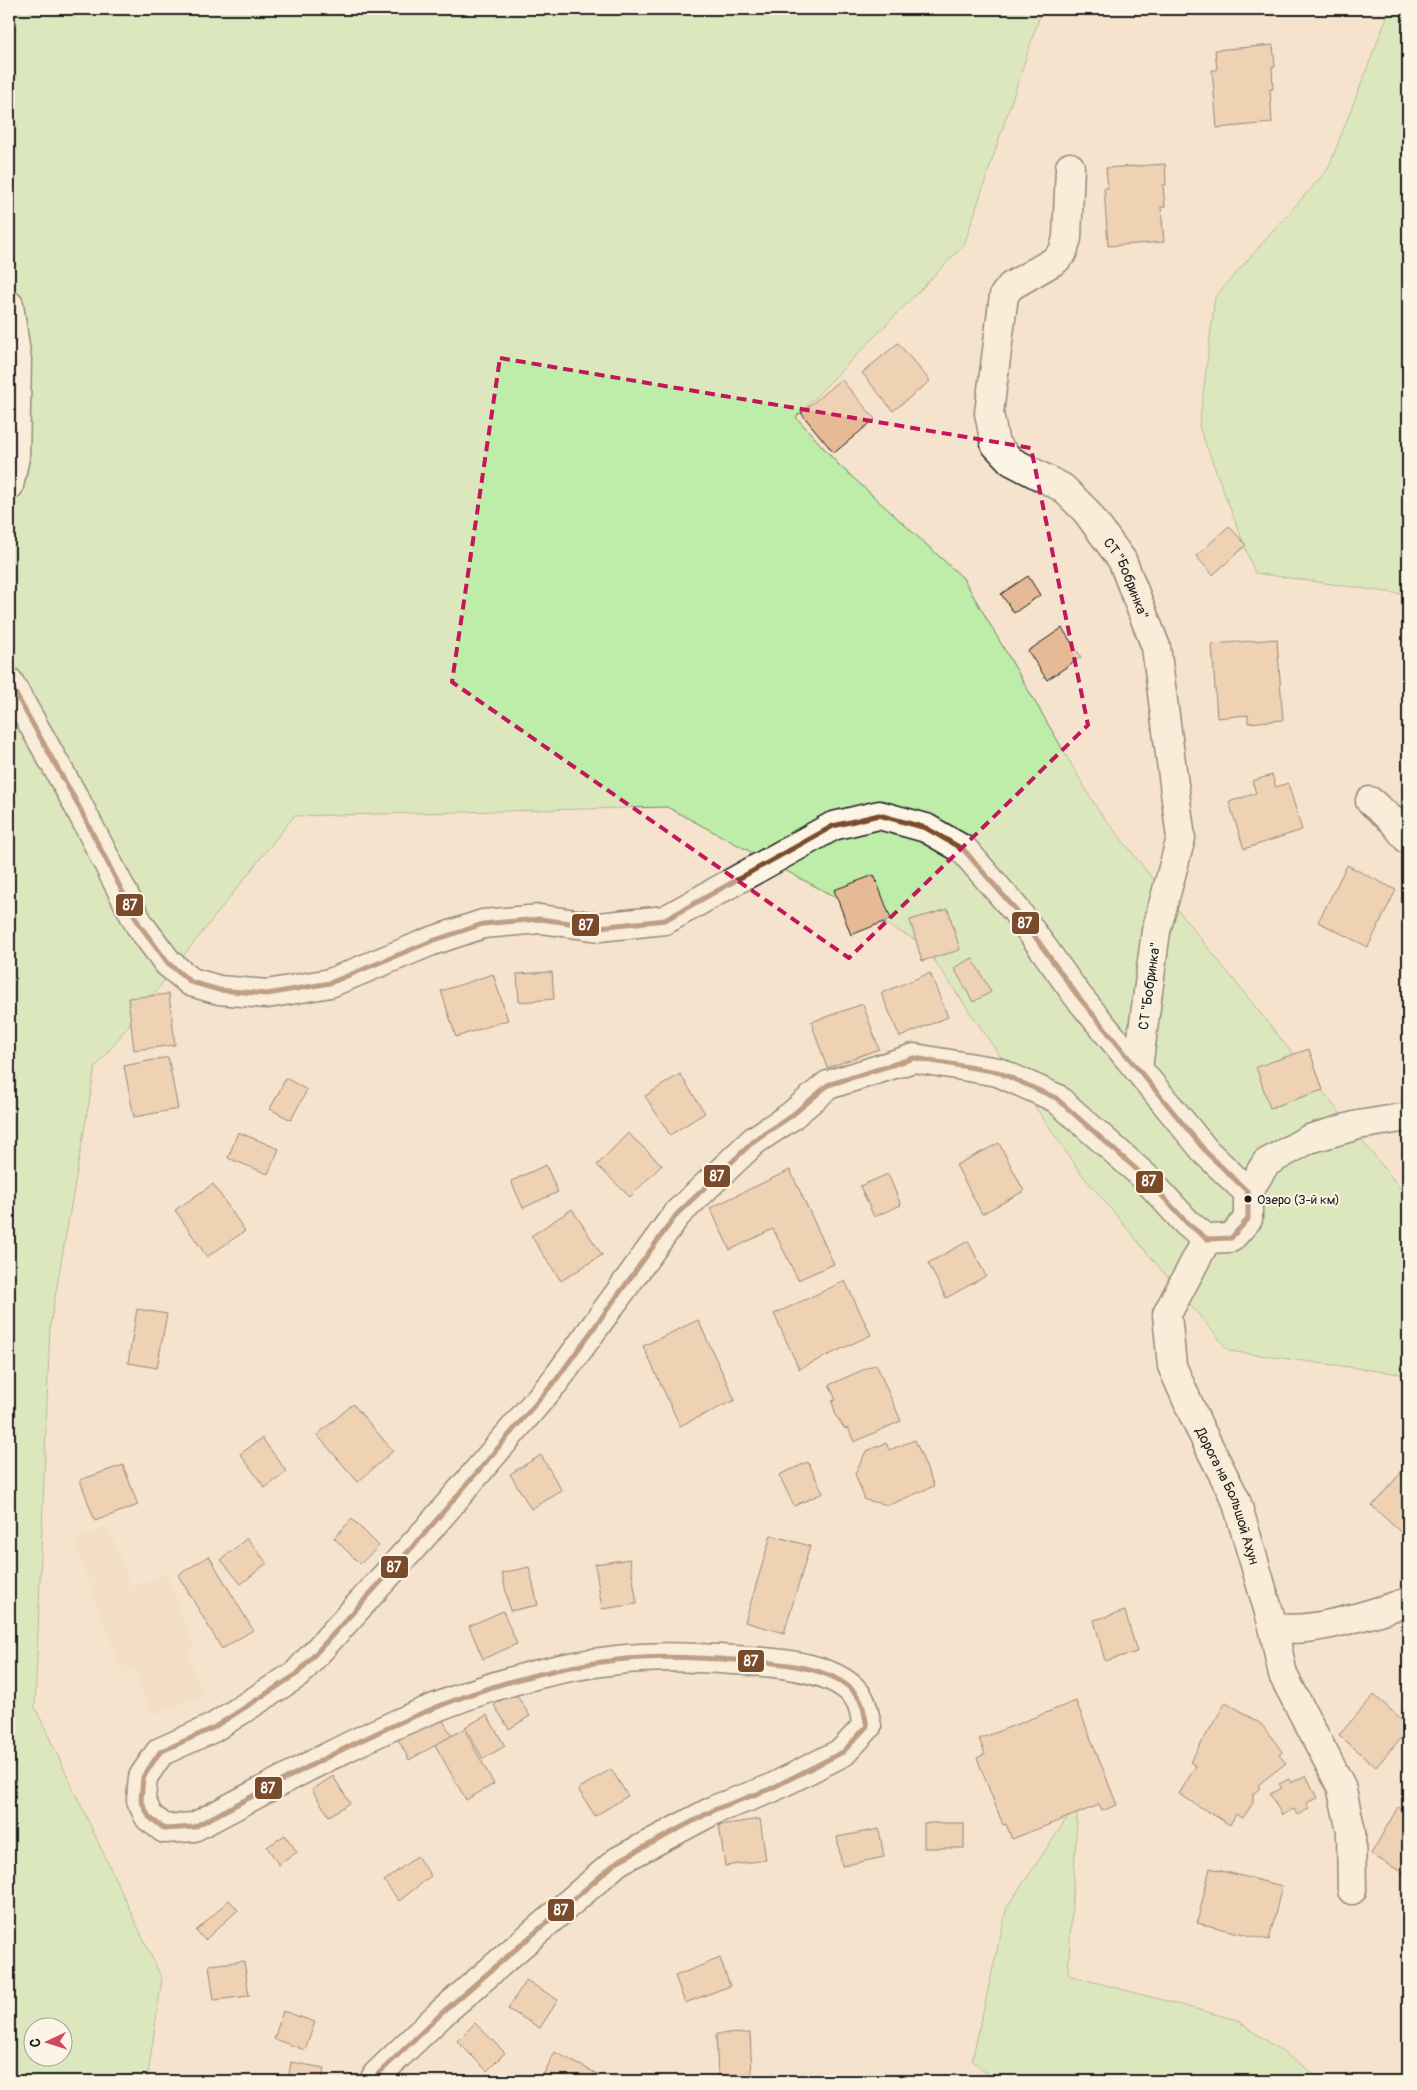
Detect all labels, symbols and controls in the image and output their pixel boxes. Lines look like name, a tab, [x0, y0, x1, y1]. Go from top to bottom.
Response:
street label: СТ "Бобринка"	[1100, 535, 1152, 622]
line badge: 87	[115, 893, 144, 917]
text: 87	[123, 897, 138, 914]
line badge: 87	[1011, 911, 1040, 935]
line badge: 87	[571, 913, 600, 937]
text: 87	[1018, 915, 1033, 932]
text: 87	[579, 917, 594, 934]
street label: СТ "Бобринка"	[1135, 941, 1164, 1031]
line badge: 87	[703, 1164, 731, 1188]
text: 87	[710, 1168, 725, 1185]
line badge: 87	[1135, 1170, 1164, 1194]
text: 87	[1142, 1173, 1157, 1190]
place label: Озеро (3-й км)	[1257, 1192, 1340, 1208]
marker: Озеро (3-й км)	[1243, 1194, 1253, 1204]
street label: Дорога на Большой Ахун	[1191, 1424, 1262, 1567]
line badge: 87	[380, 1555, 409, 1579]
text: 87	[387, 1559, 402, 1576]
line badge: 87	[737, 1649, 765, 1673]
text: 87	[744, 1653, 759, 1670]
line badge: 87	[254, 1776, 283, 1800]
text: 87	[261, 1780, 276, 1797]
line badge: 87	[547, 1898, 575, 1922]
text: 87	[554, 1902, 569, 1919]
north arrow	[22, 2018, 72, 2068]
text: С	[27, 2038, 44, 2048]

